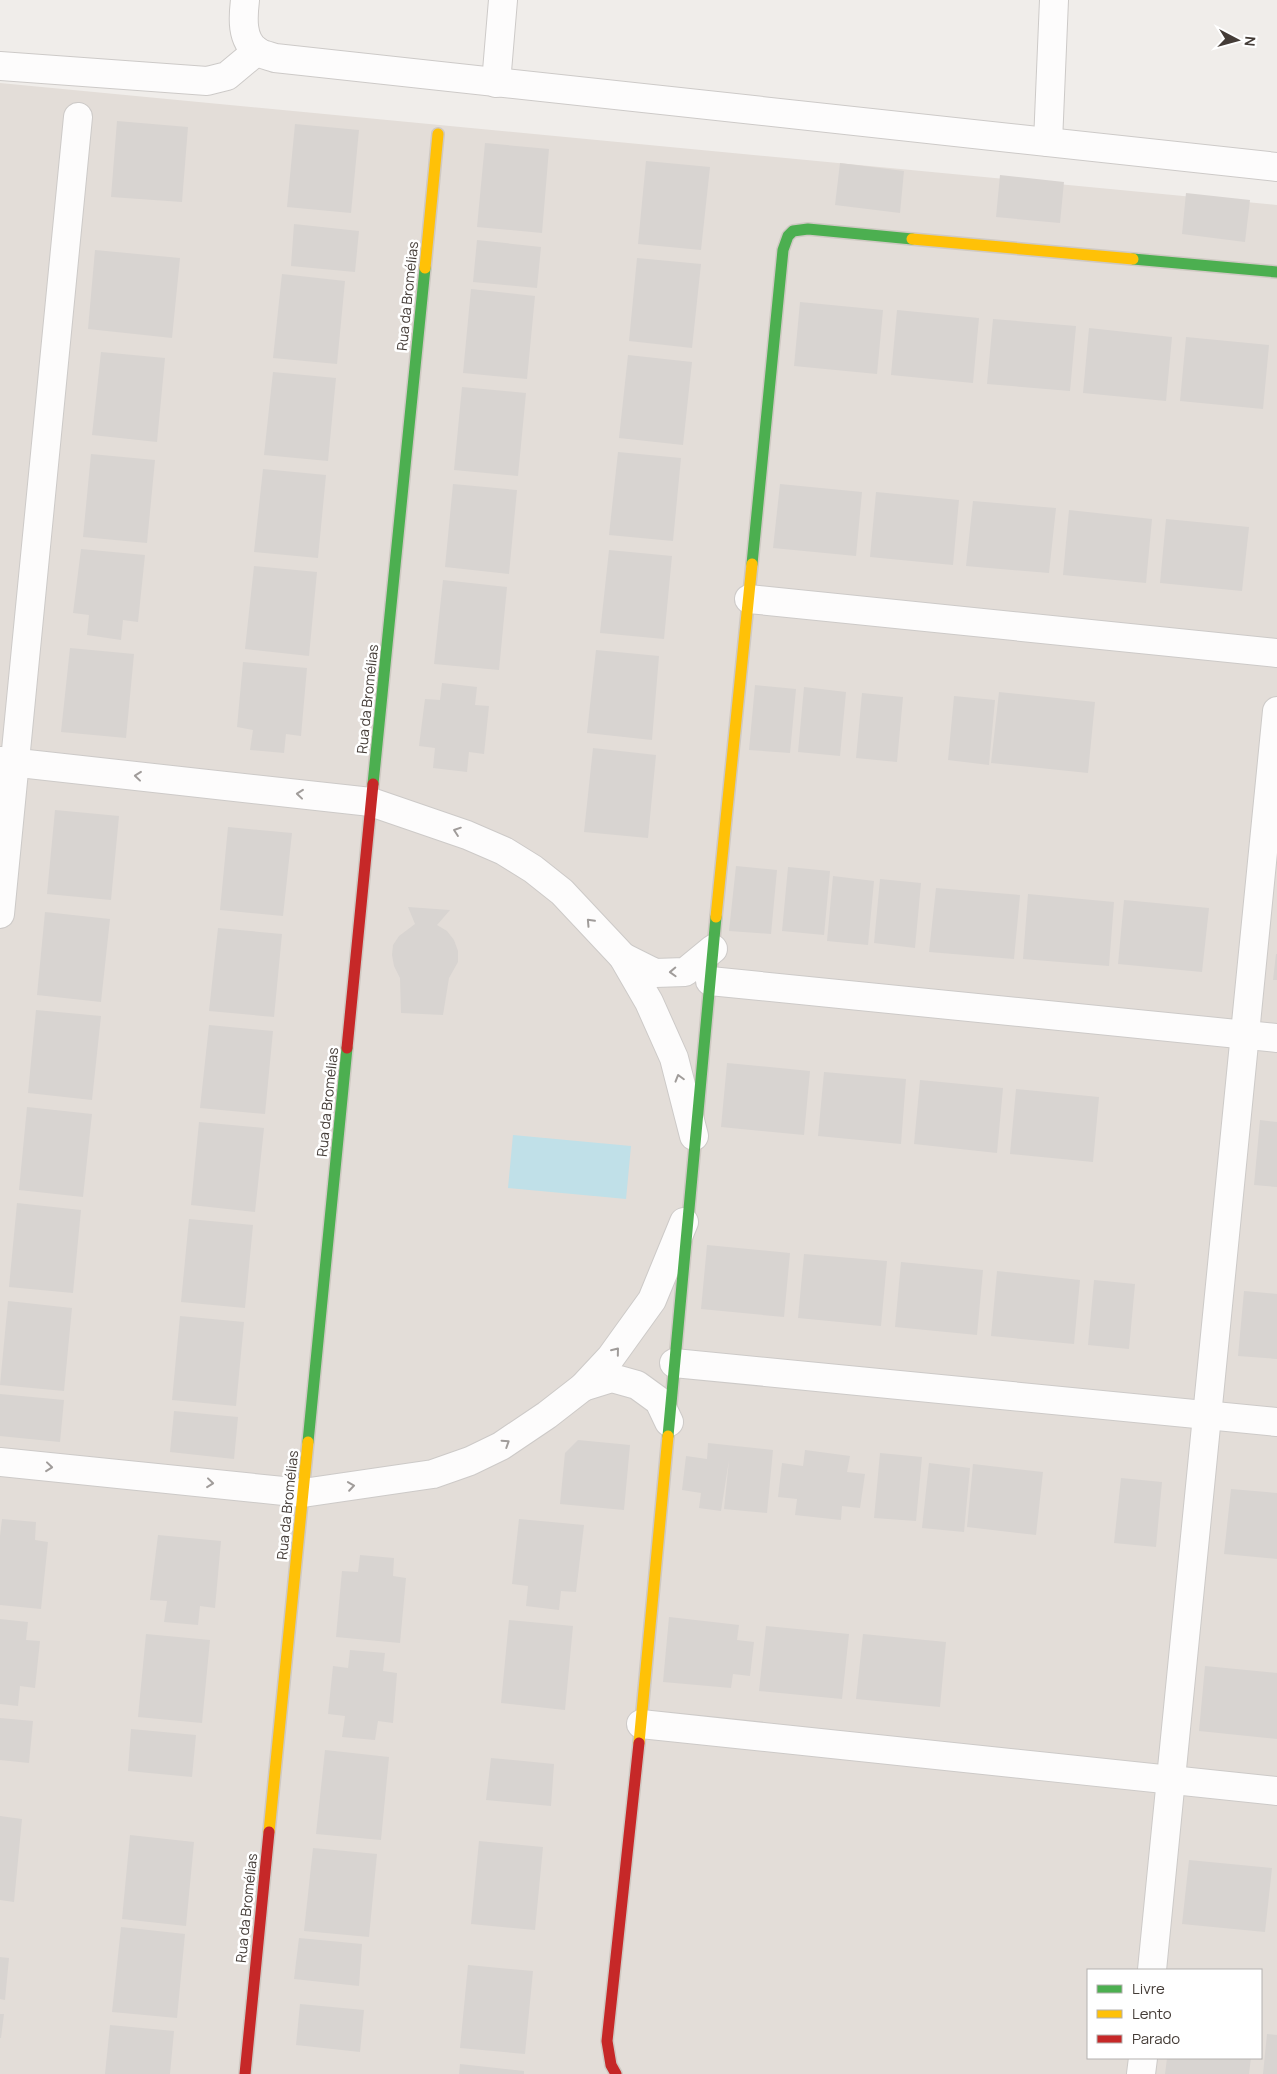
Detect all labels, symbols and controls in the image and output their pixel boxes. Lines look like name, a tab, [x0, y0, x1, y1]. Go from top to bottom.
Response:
north arrow	[1212, 15, 1262, 65]
text: N	[1240, 35, 1260, 47]
street label: Rua da Bromélias	[392, 240, 422, 352]
street label: Rua da Bromélias	[352, 643, 382, 755]
one-way arrow	[134, 771, 142, 782]
one-way arrow	[295, 789, 303, 800]
one-way arrow	[453, 827, 462, 837]
one-way arrow	[587, 918, 596, 927]
one-way arrow	[668, 967, 676, 978]
street label: Rua da Bromélias	[312, 1046, 342, 1158]
one-way arrow	[675, 1075, 685, 1083]
one-way arrow	[610, 1348, 618, 1357]
one-way arrow	[501, 1439, 510, 1449]
street label: Rua da Bromélias	[272, 1449, 302, 1561]
one-way arrow	[45, 1461, 53, 1472]
one-way arrow	[206, 1477, 214, 1488]
one-way arrow	[348, 1481, 356, 1492]
street label: Rua da Bromélias	[231, 1852, 261, 1964]
legend	[1087, 1969, 1262, 2059]
text: Livre	[1132, 1978, 1165, 1999]
text: Lento	[1132, 2003, 1172, 2024]
text: Parado	[1132, 2028, 1180, 2049]

